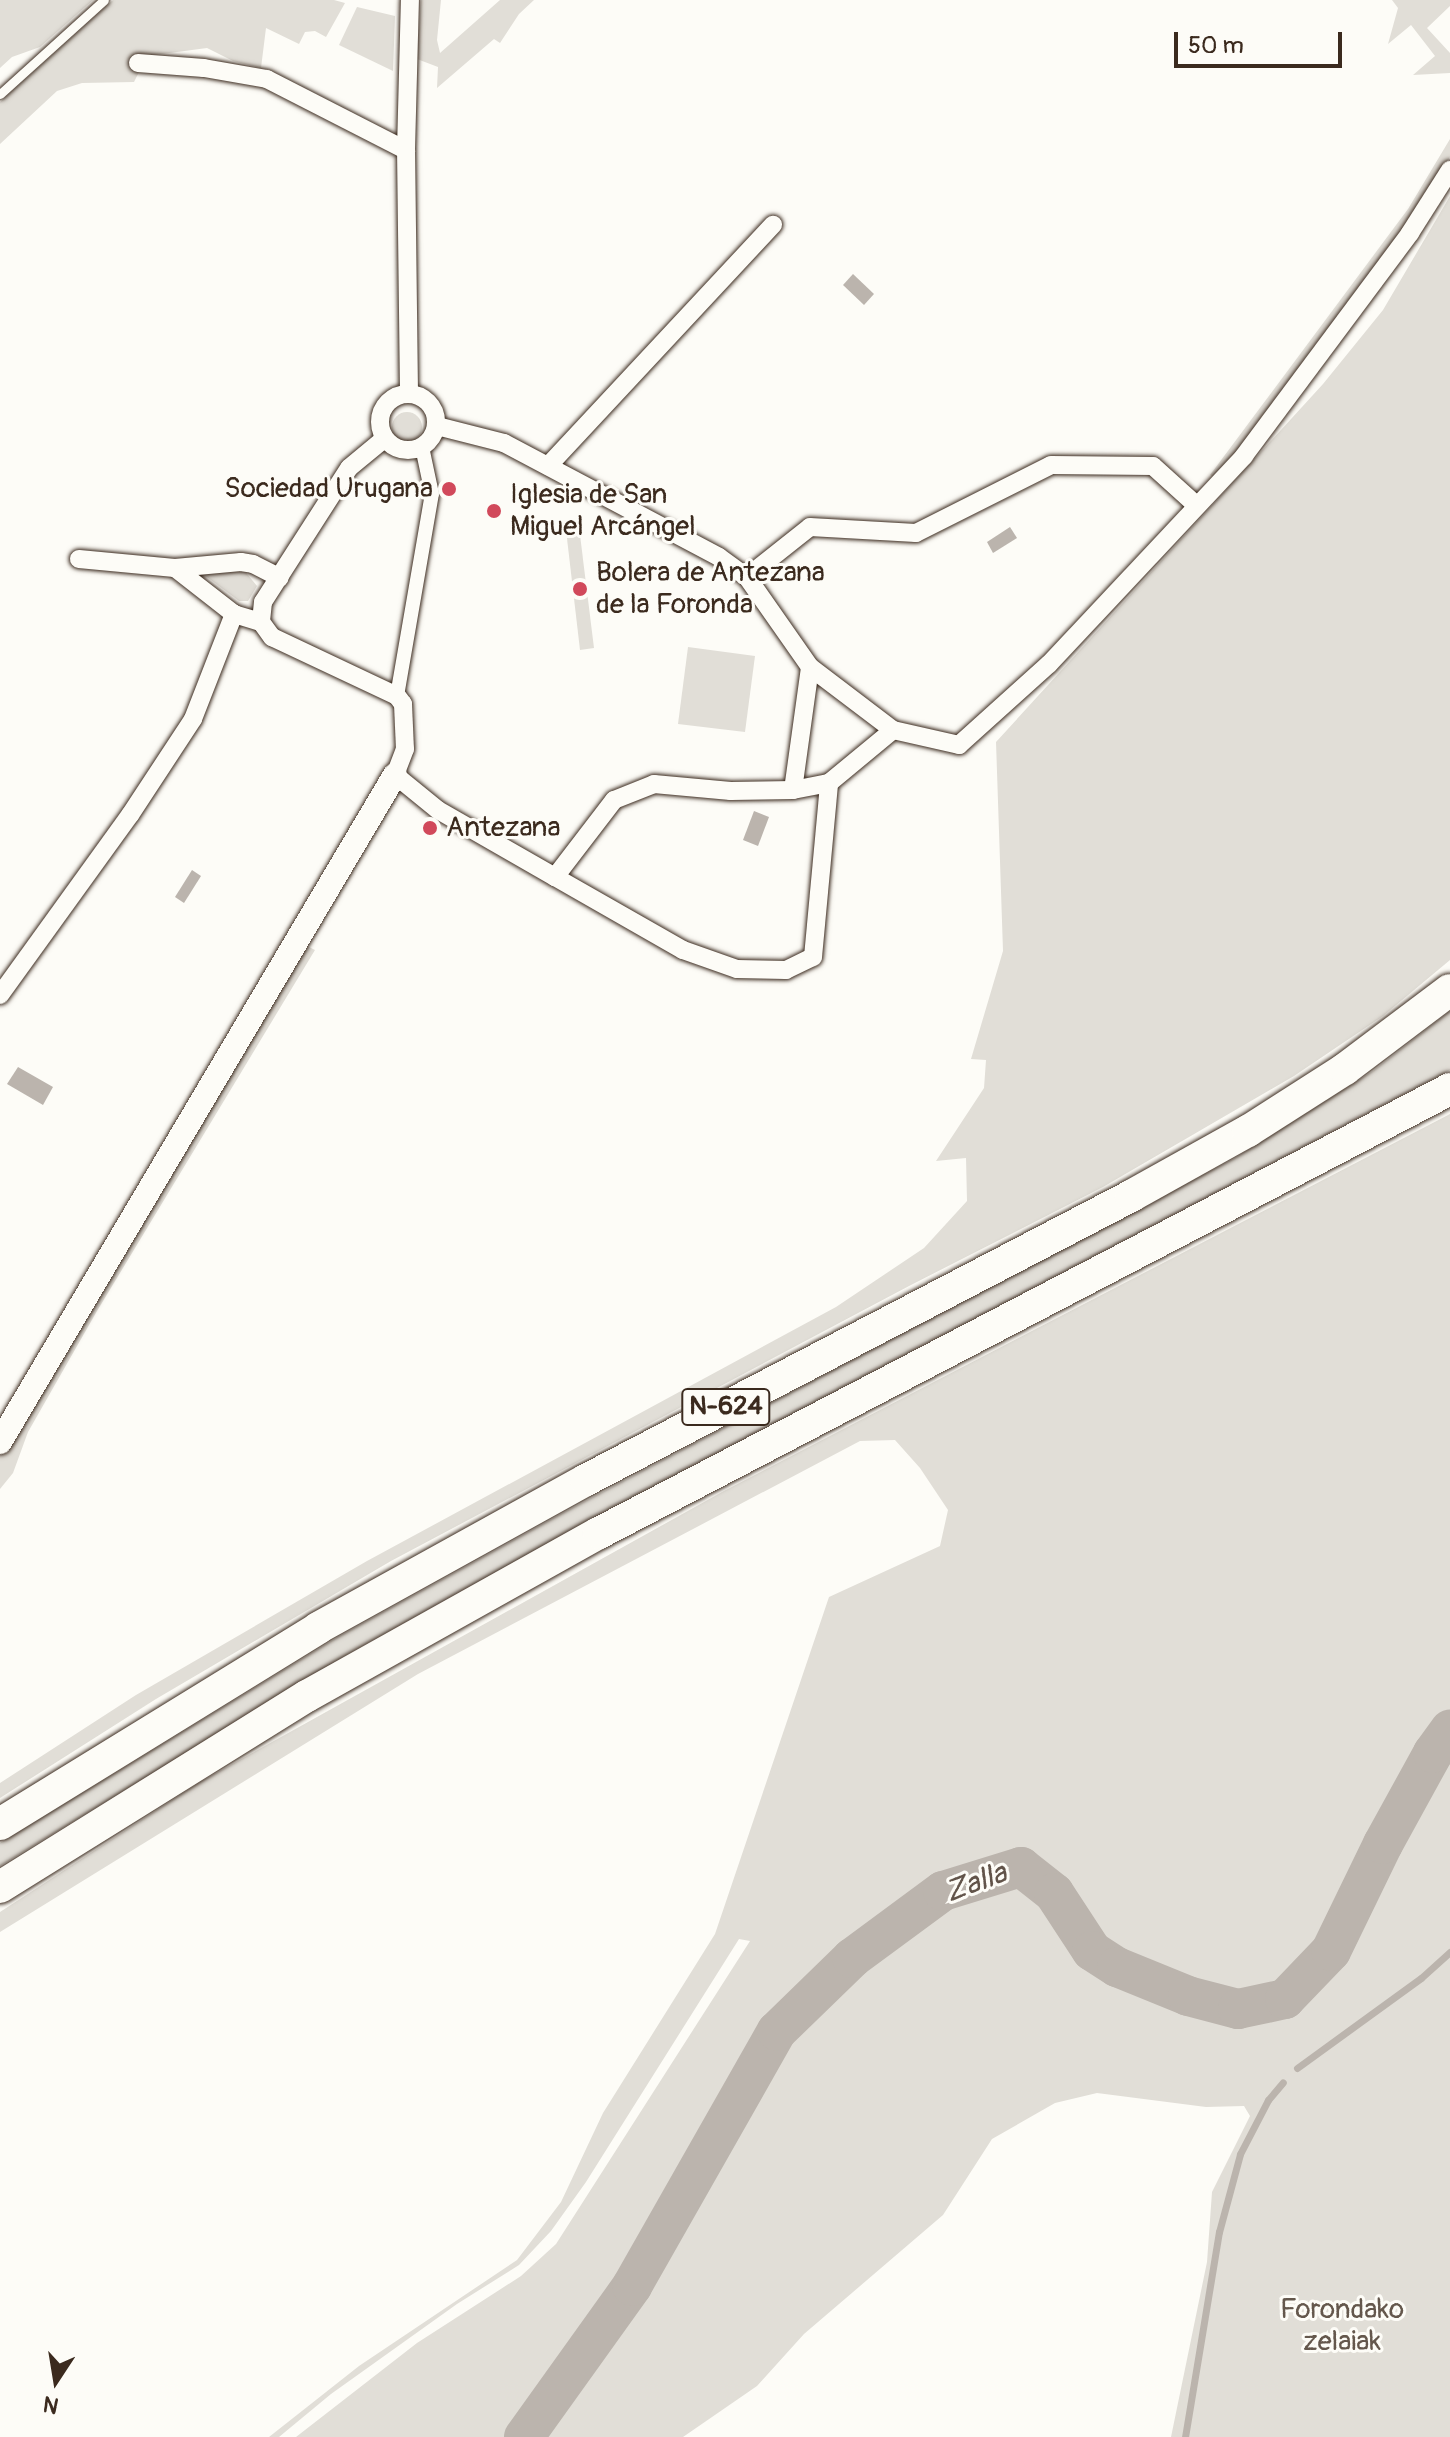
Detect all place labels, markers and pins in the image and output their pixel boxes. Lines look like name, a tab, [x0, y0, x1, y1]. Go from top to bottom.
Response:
place label: Sociedad Urugana	[224, 472, 433, 506]
place label: Iglesia de San Miguel Arcángel	[510, 478, 696, 544]
marker: Sociedad Urugana	[440, 480, 458, 498]
marker: Iglesia de San Miguel Arcángel	[485, 502, 503, 520]
place label: Bolera de Antezana de la Foronda	[596, 556, 825, 622]
marker: Bolera de Antezana de la Foronda	[571, 580, 589, 598]
place label: Antezana	[446, 811, 560, 845]
marker: Antezana	[421, 819, 439, 837]

